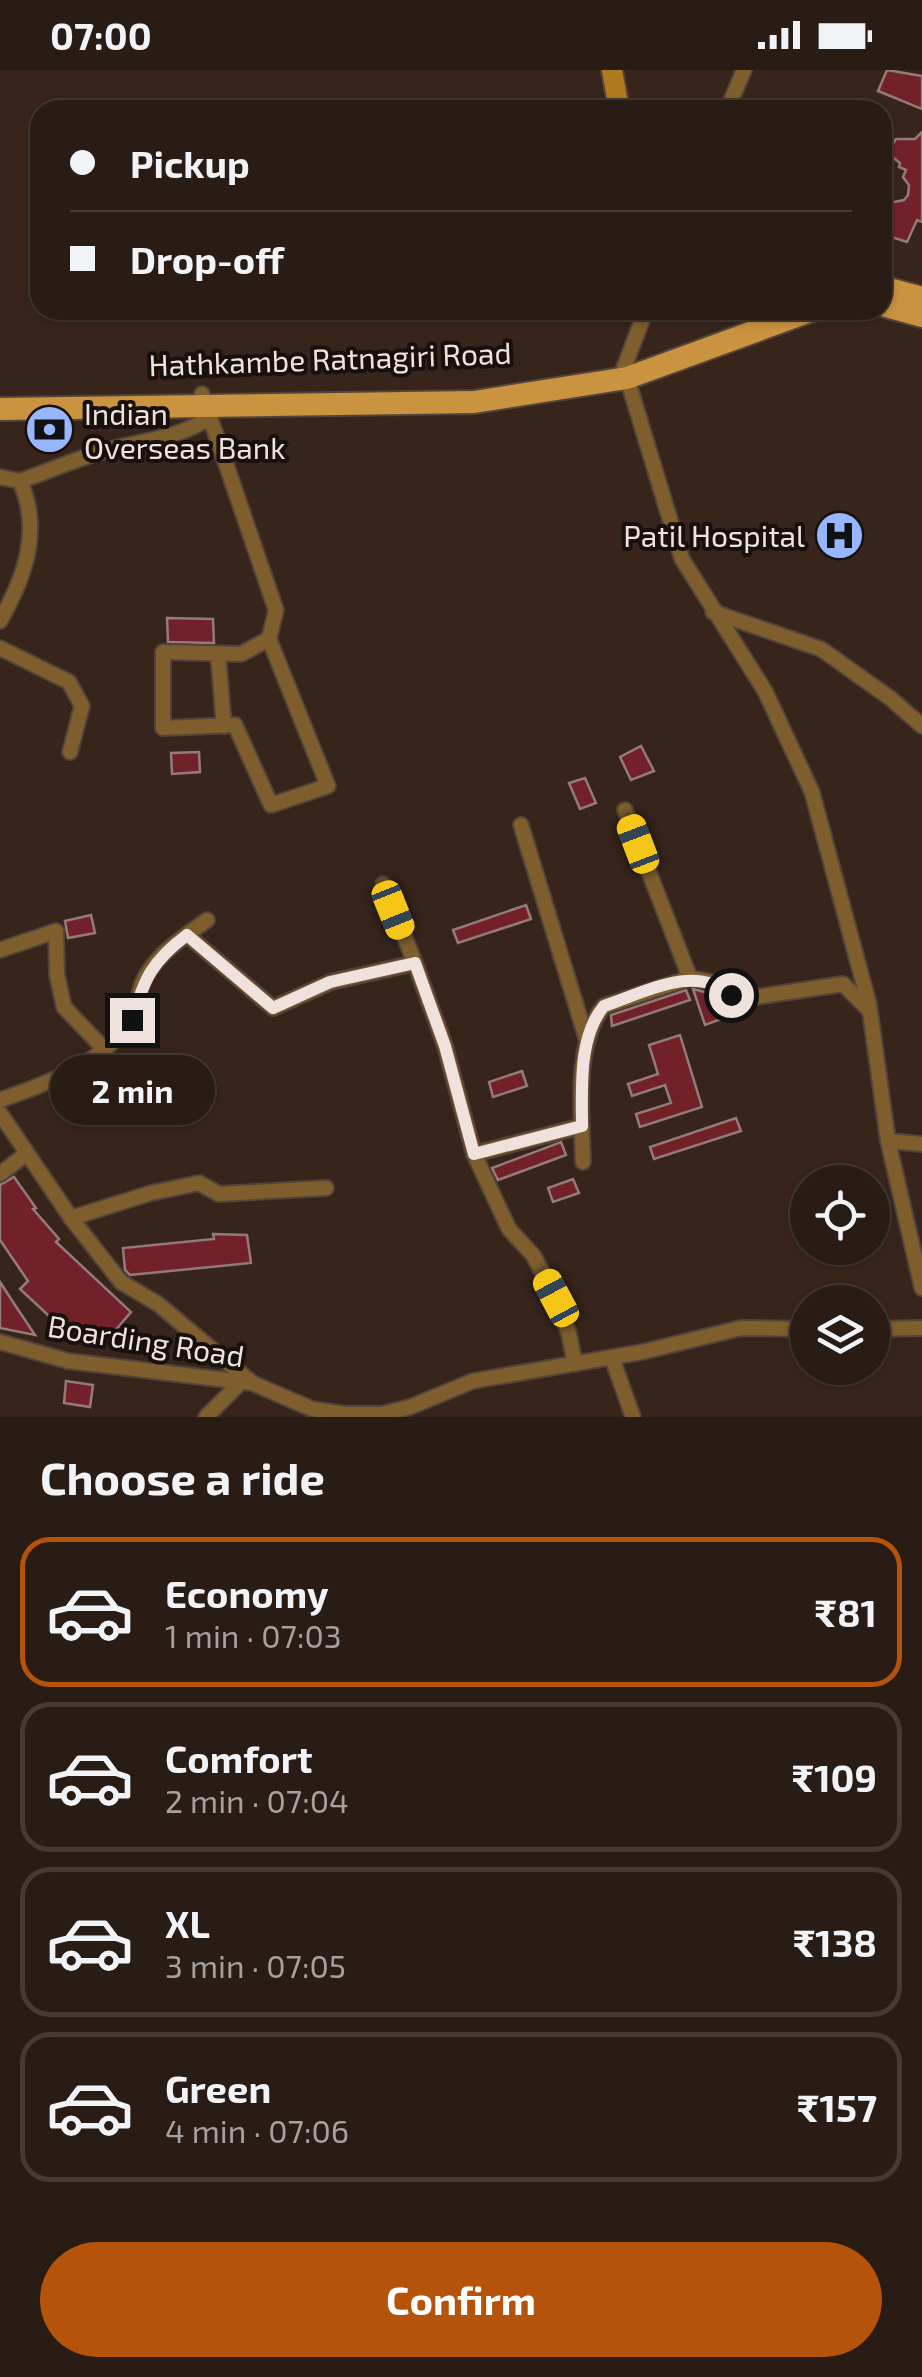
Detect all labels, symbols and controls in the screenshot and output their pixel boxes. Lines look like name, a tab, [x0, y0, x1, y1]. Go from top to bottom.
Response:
text: 07:00	[50, 12, 152, 58]
text: Pickup	[130, 140, 250, 186]
text: Drop-off	[130, 236, 284, 282]
street label: Hathkambe Ratnagiri Road	[148, 334, 512, 382]
place label: Indian Overseas Bank	[84, 395, 285, 465]
bank icon: Indian Overseas Bank	[23, 404, 75, 456]
hospital icon: Patil Hospital	[814, 509, 866, 561]
place label: Patil Hospital	[623, 517, 805, 553]
car	[613, 811, 663, 877]
car	[368, 877, 418, 943]
route start	[709, 973, 754, 1018]
route end	[110, 998, 155, 1043]
callout: 2 min	[49, 1055, 214, 1125]
text: 2 min	[92, 1071, 173, 1109]
map controls	[790, 1165, 890, 1385]
button: locate	[790, 1165, 890, 1265]
car	[529, 1264, 583, 1332]
button: layers	[790, 1285, 890, 1385]
street label: Boarding Road	[45, 1307, 247, 1373]
text: Choose a ride	[40, 1450, 325, 1504]
icon: car	[45, 1567, 135, 1657]
text: Economy	[165, 1570, 329, 1616]
text: ₹81	[814, 1589, 877, 1635]
text: 1 min · 07:03	[165, 1616, 342, 1654]
icon: car	[45, 1732, 135, 1822]
text: Comfort	[165, 1735, 313, 1781]
text: ₹109	[792, 1754, 877, 1800]
text: 2 min · 07:04	[165, 1781, 349, 1819]
icon: car	[45, 1897, 135, 1987]
text: XL	[165, 1900, 210, 1946]
text: ₹138	[793, 1919, 877, 1965]
text: 3 min · 07:05	[165, 1946, 346, 1984]
icon: car	[45, 2062, 135, 2152]
text: Green	[165, 2065, 271, 2111]
text: ₹157	[797, 2084, 877, 2130]
text: 4 min · 07:06	[165, 2111, 349, 2149]
button: Confirm	[40, 2242, 882, 2357]

